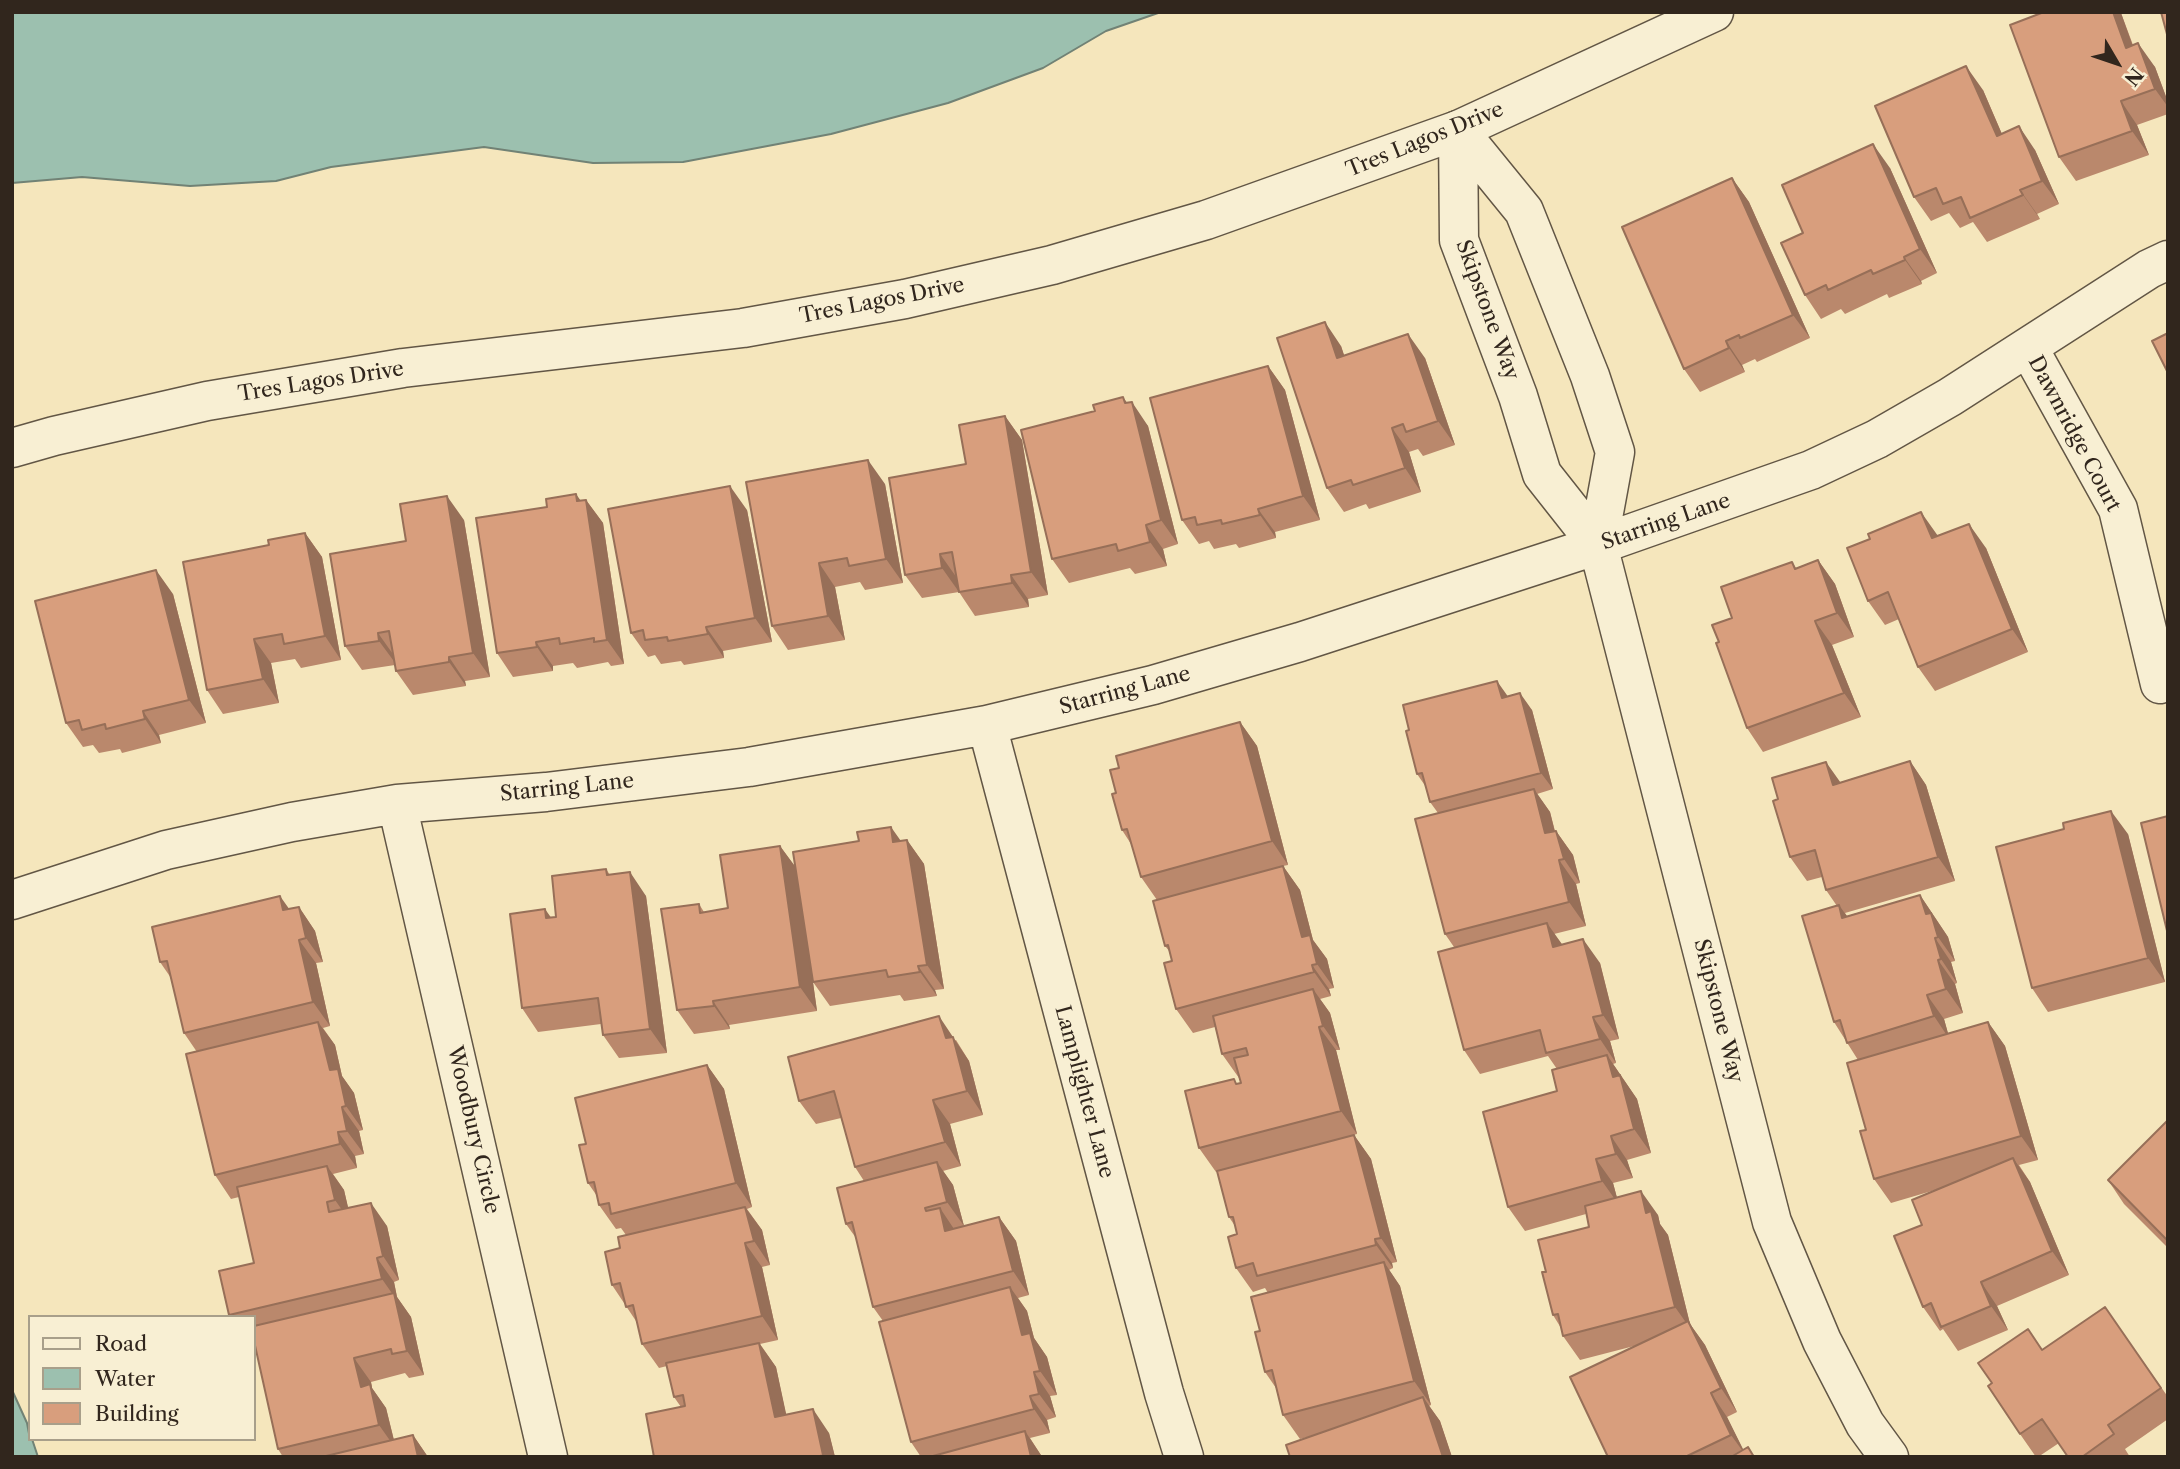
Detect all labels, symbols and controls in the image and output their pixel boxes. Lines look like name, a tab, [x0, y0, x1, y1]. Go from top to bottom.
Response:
north arrow	[2082, 28, 2152, 98]
text: N	[2120, 63, 2148, 90]
street label: Tres Lagos Drive	[1343, 97, 1507, 183]
street label: Skipstone Way	[1450, 237, 1524, 383]
street label: Tres Lagos Drive	[797, 273, 967, 329]
street label: Dawnridge Court	[2022, 352, 2126, 516]
street label: Tres Lagos Drive	[236, 356, 406, 408]
street label: Starring Lane	[1598, 488, 1734, 556]
street label: Starring Lane	[1057, 661, 1193, 721]
street label: Starring Lane	[499, 768, 635, 808]
street label: Skipstone Way	[1688, 937, 1748, 1085]
street label: Lamplighter Lane	[1049, 1003, 1119, 1181]
street label: Woodbury Circle	[441, 1044, 505, 1216]
legend	[28, 1315, 256, 1441]
text: Road	[95, 1331, 147, 1356]
text: Water	[95, 1366, 155, 1391]
text: Building	[95, 1401, 179, 1426]

